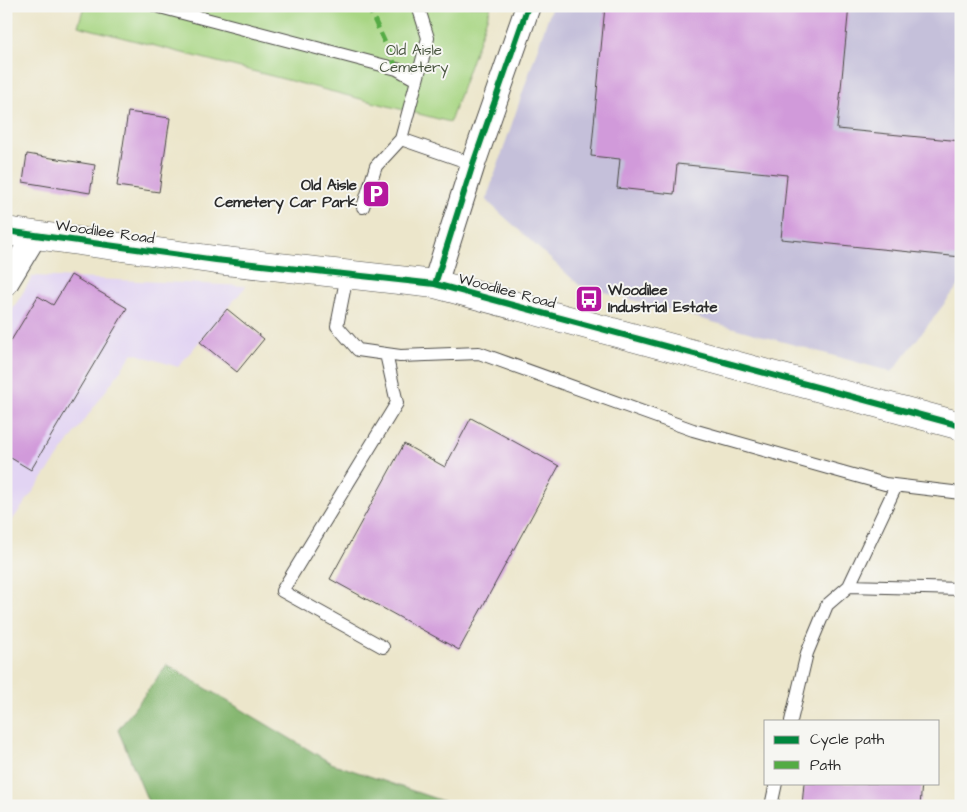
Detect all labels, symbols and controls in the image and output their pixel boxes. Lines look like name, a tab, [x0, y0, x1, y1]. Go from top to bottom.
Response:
park label: Old Aisle Cemetery	[379, 40, 449, 79]
place label: Old Aisle Cemetery Car Park	[215, 175, 358, 214]
parking icon: Old Aisle Cemetery Car Park	[361, 179, 391, 209]
street label: Woodilee Road	[54, 215, 156, 249]
street label: Woodilee Road	[456, 268, 558, 314]
place label: Woodilee Industrial Estate	[607, 280, 718, 318]
bus stop icon: Woodilee Industrial Estate	[574, 284, 604, 314]
legend	[764, 720, 940, 784]
text: Cycle path	[810, 729, 885, 751]
text: Path	[810, 755, 841, 776]

